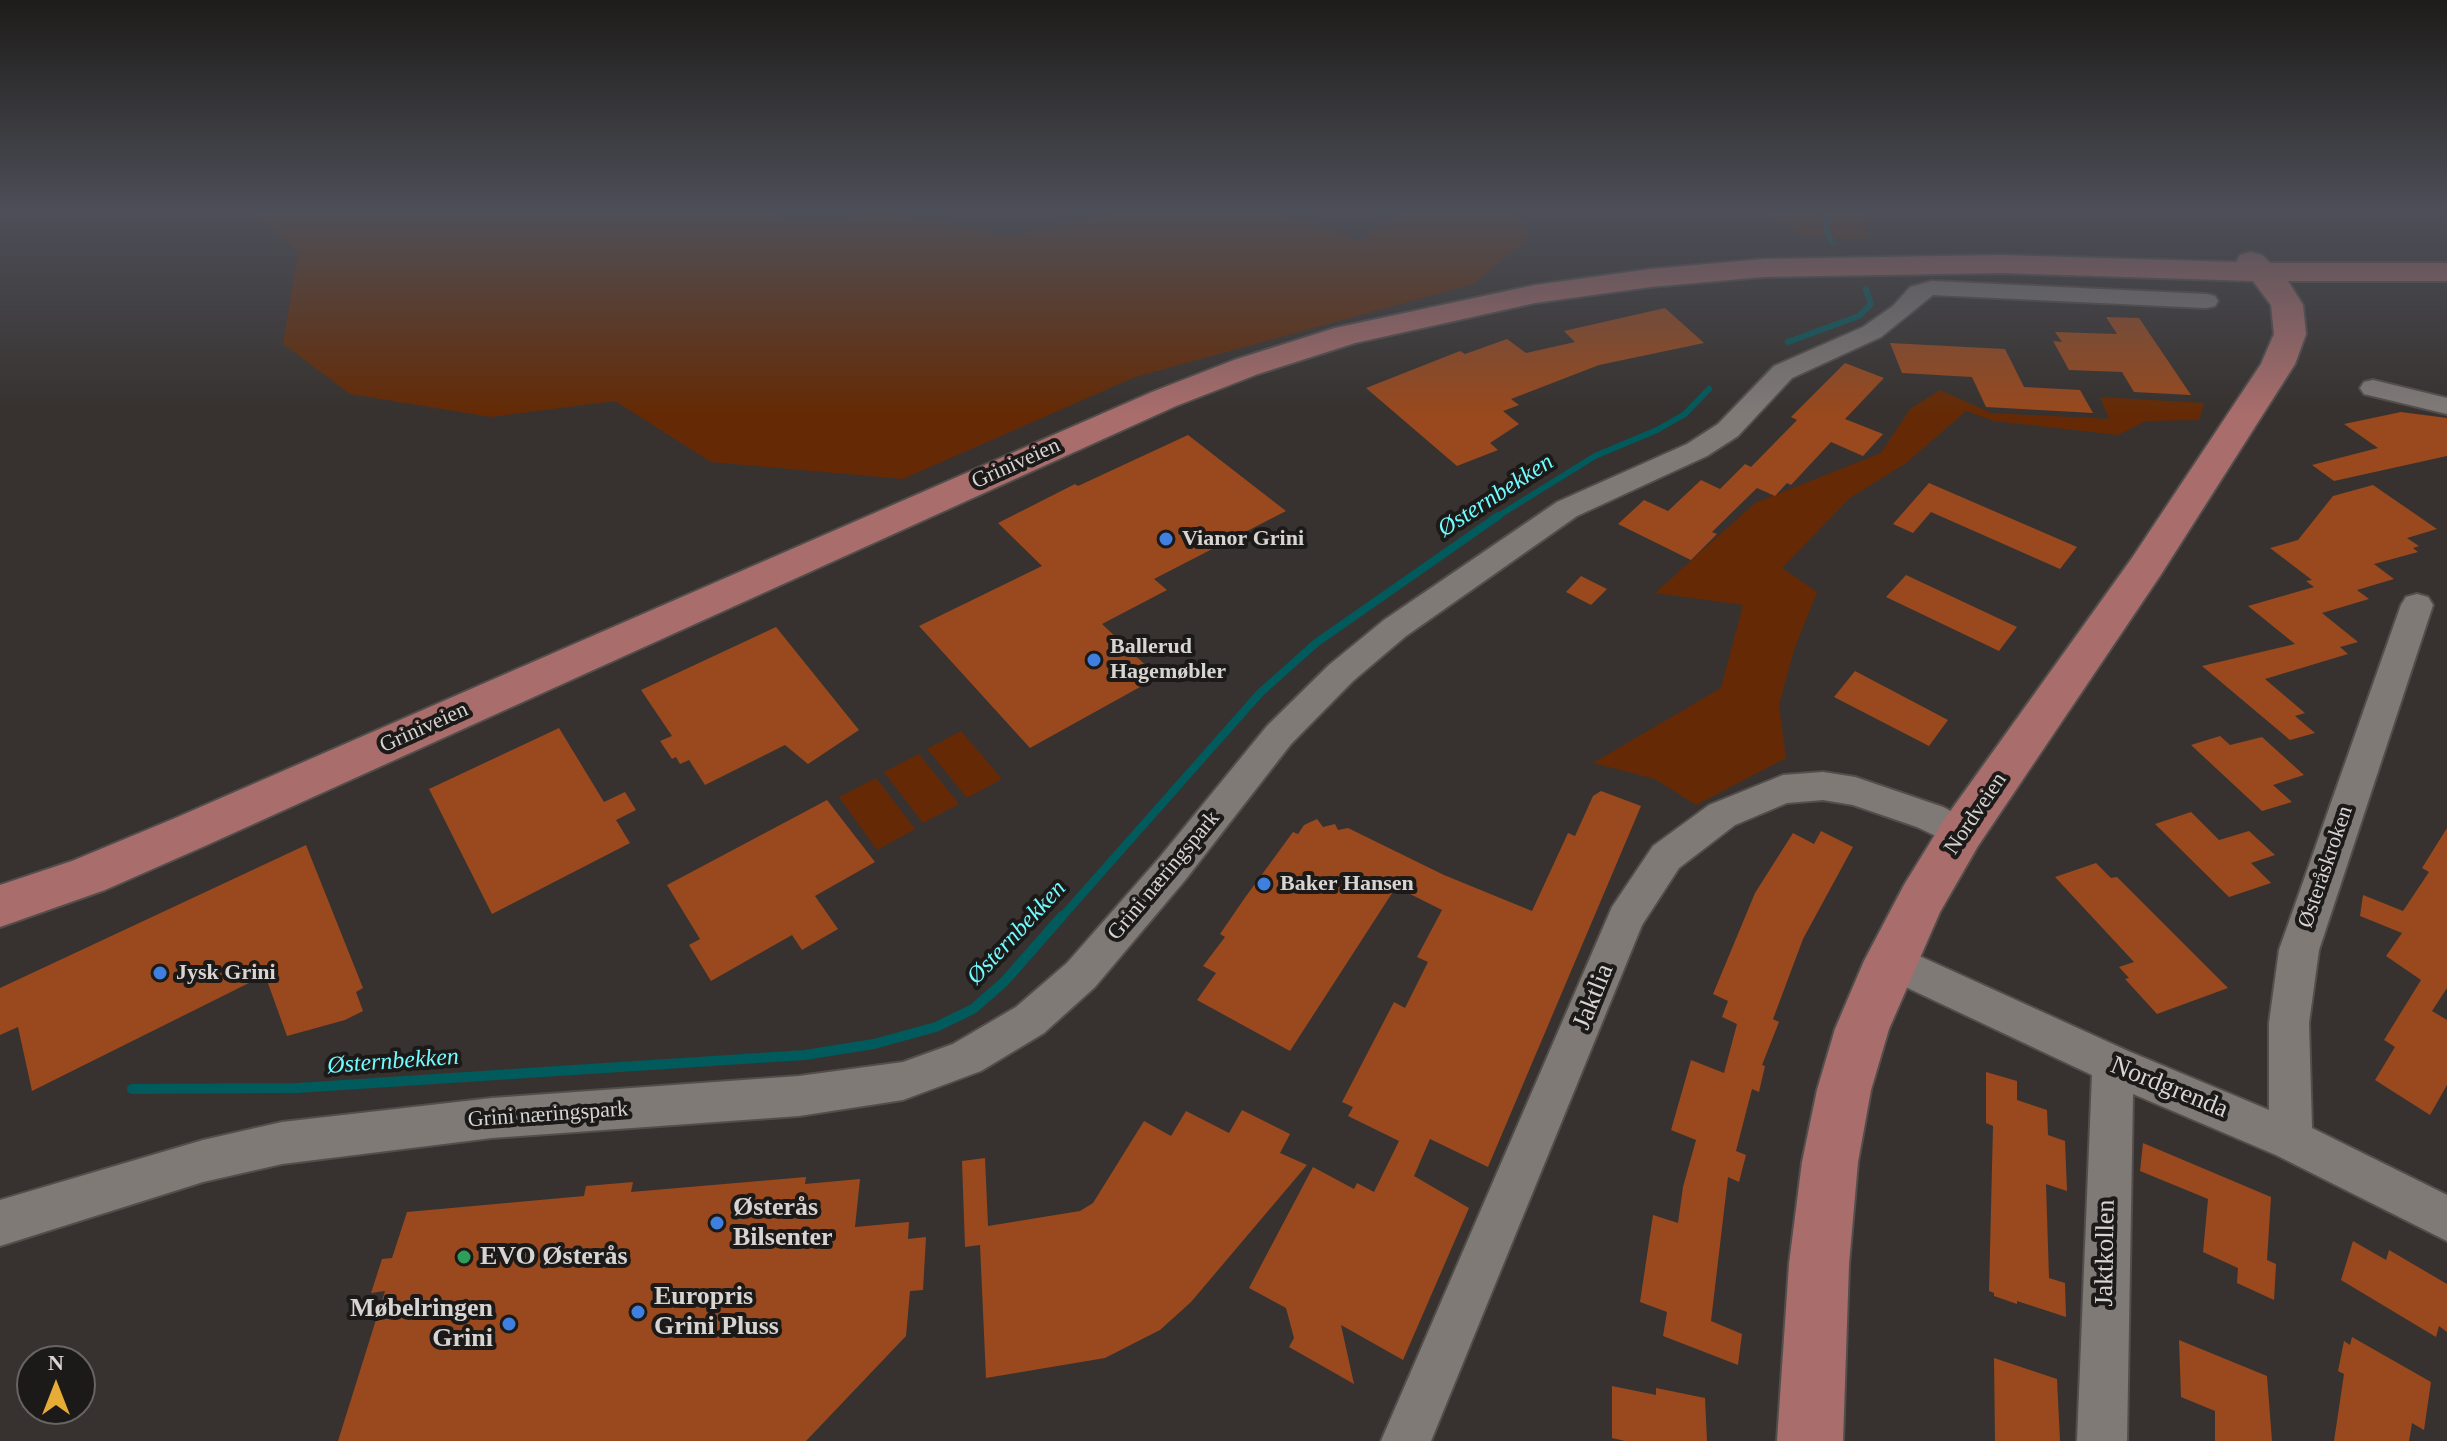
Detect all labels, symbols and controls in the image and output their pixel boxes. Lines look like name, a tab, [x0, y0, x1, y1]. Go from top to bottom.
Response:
street label: Griniveien	[968, 433, 1064, 495]
water label: Østernbekken	[1433, 448, 1559, 544]
place label: Vianor Grini	[1182, 526, 1304, 552]
marker: Vianor Grini	[1157, 530, 1175, 548]
place label: Ballerud Hagemøbler	[1110, 634, 1226, 686]
marker: Ballerud Hagemøbler	[1085, 651, 1103, 669]
street label: Griniveien	[376, 697, 472, 759]
street label: Nordveien	[1939, 768, 2013, 860]
street label: Østeråskroken	[2293, 803, 2359, 931]
street label: Grini næringspark	[1102, 806, 1226, 946]
place label: Baker Hansen	[1280, 871, 1414, 897]
water label: Østernbekken	[961, 875, 1073, 991]
marker: Baker Hansen	[1255, 875, 1273, 893]
place label: Jysk Grini	[176, 960, 276, 986]
street label: Jaktlia	[1567, 960, 1621, 1034]
marker: Jysk Grini	[151, 964, 169, 982]
water label: Østernbekken	[326, 1043, 460, 1081]
street label: Nordgrenda	[2106, 1050, 2232, 1126]
street label: Grini næringspark	[467, 1096, 629, 1134]
place label: Østerås Bilsenter	[733, 1192, 833, 1254]
street label: Jaktkollen	[2089, 1199, 2123, 1307]
marker: Østerås Bilsenter	[708, 1214, 726, 1232]
place label: EVO Østerås	[480, 1241, 628, 1273]
marker: EVO Østerås	[455, 1248, 473, 1266]
place label: Europris Grini Pluss	[654, 1281, 779, 1342]
place label: Møbelringen Grini	[350, 1293, 493, 1354]
marker: Europris Grini Pluss	[629, 1303, 647, 1321]
marker: Møbelringen Grini	[500, 1315, 518, 1333]
north arrow	[16, 1345, 96, 1425]
text: N	[48, 1350, 64, 1375]

